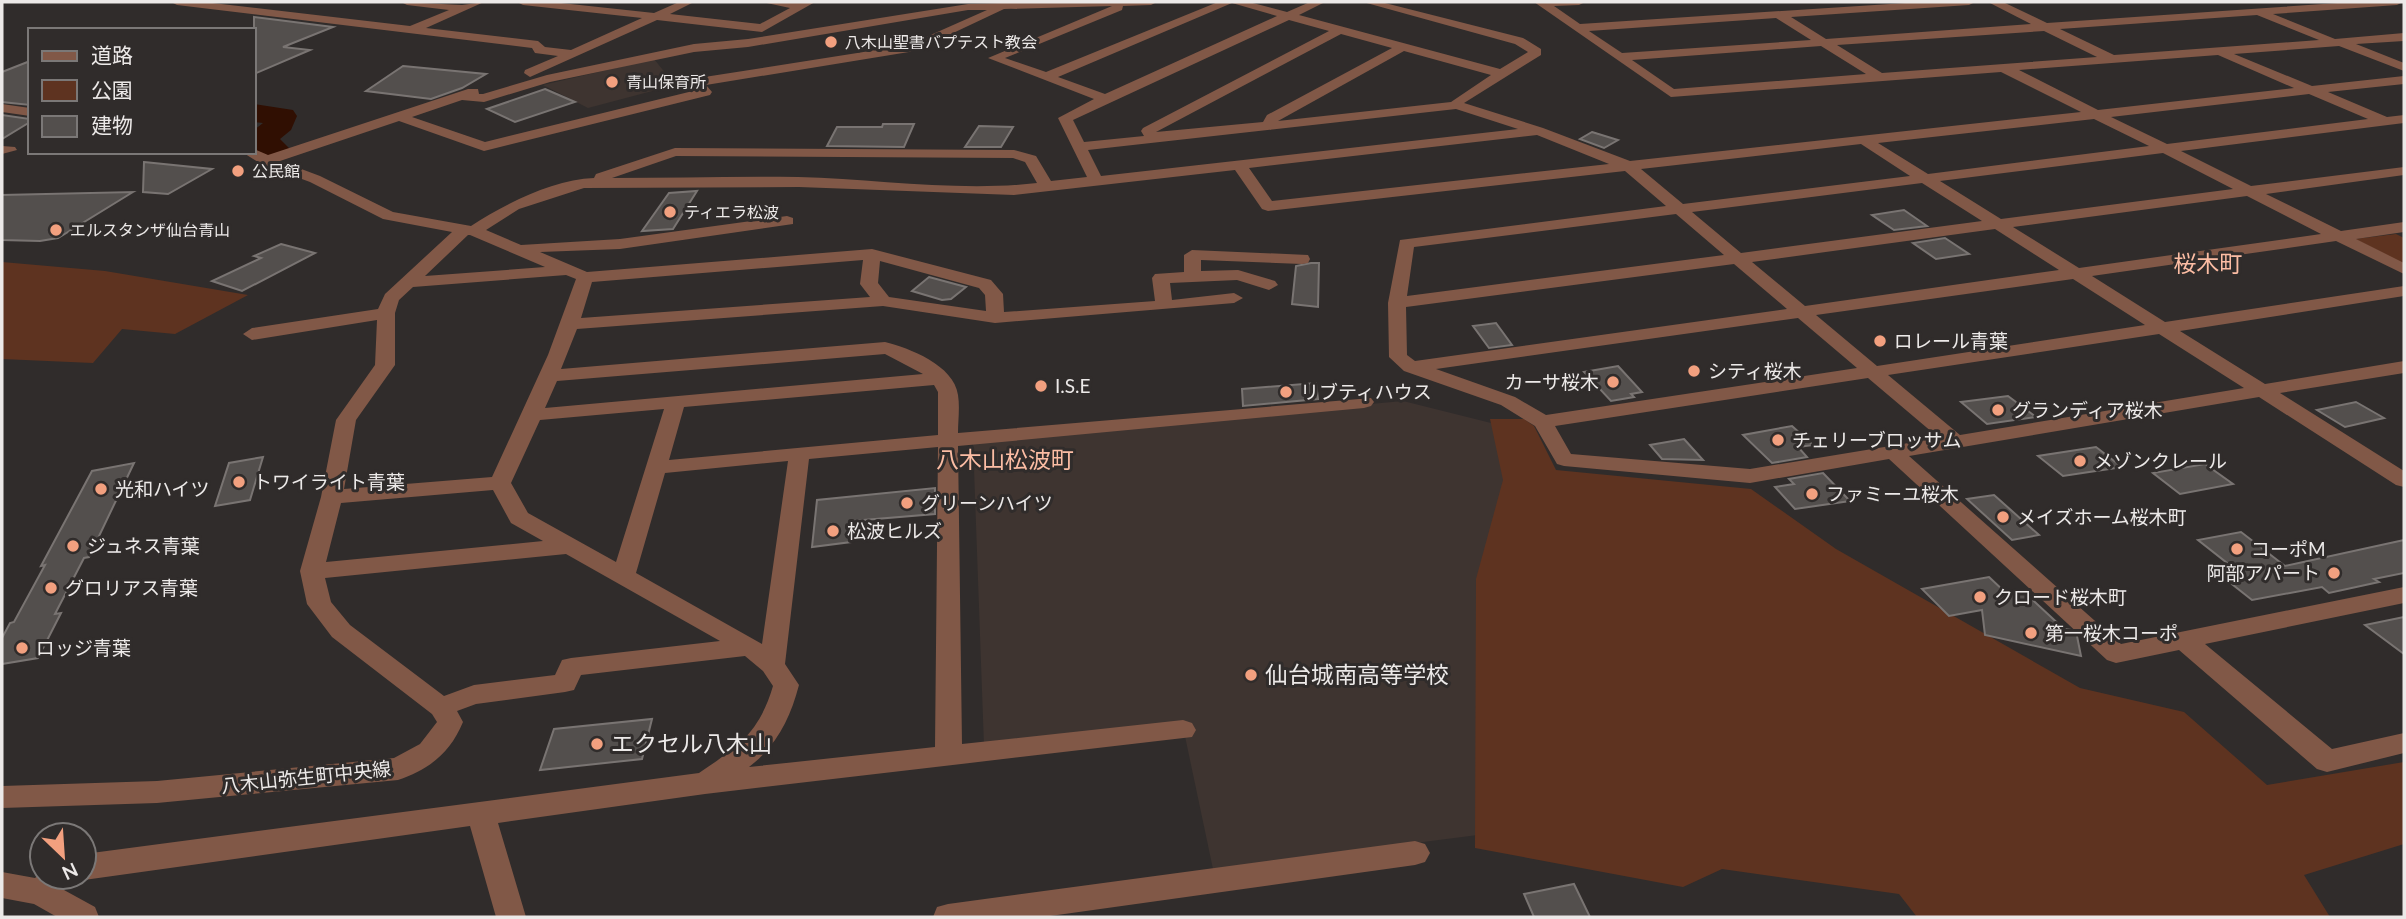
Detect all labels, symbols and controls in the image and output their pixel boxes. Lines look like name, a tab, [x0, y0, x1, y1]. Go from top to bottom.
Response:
legend	[28, 28, 256, 154]
place label: 八木山聖書バプテスト教会	[845, 32, 1037, 51]
marker: 八木山聖書バプテスト教会	[823, 34, 839, 50]
text: 道路	[91, 42, 133, 67]
place label: 青山保育所	[626, 72, 706, 91]
marker: 青山保育所	[604, 74, 620, 90]
text: 公園	[91, 77, 133, 102]
text: 建物	[91, 112, 133, 137]
place label: 公民館	[252, 161, 300, 180]
marker: 公民館	[230, 163, 246, 179]
place label: ティエラ松波	[684, 202, 779, 221]
marker: ティエラ松波	[662, 204, 678, 220]
place label: エルスタンザ仙台青山	[70, 220, 230, 239]
marker: エルスタンザ仙台青山	[48, 222, 64, 238]
district label: 桜木町	[2174, 249, 2243, 277]
place label: ロレール青葉	[1894, 329, 2008, 352]
marker: ロレール青葉	[1872, 333, 1888, 349]
place label: シティ桜木	[1708, 359, 1802, 382]
marker: シティ桜木	[1686, 363, 1702, 379]
place label: カーサ桜木	[1504, 370, 1599, 393]
place label: I.S.E	[1055, 374, 1091, 397]
marker: カーサ桜木	[1605, 374, 1621, 390]
marker: I.S.E	[1033, 378, 1049, 394]
place label: リブティハウス	[1300, 380, 1432, 403]
marker: リブティハウス	[1278, 384, 1294, 400]
place label: グランディア桜木	[2012, 398, 2163, 421]
marker: グランディア桜木	[1990, 402, 2006, 418]
place label: チェリーブロッサム	[1792, 428, 1961, 451]
marker: チェリーブロッサム	[1770, 432, 1786, 448]
district label: 八木山松波町	[936, 445, 1074, 473]
place label: メゾンクレール	[2094, 449, 2227, 472]
marker: メゾンクレール	[2072, 453, 2088, 469]
place label: トワイライト青葉	[253, 470, 405, 493]
marker: トワイライト青葉	[231, 474, 247, 490]
place label: 光和ハイツ	[115, 477, 210, 500]
marker: 光和ハイツ	[93, 481, 109, 497]
place label: ファミーユ桜木	[1826, 482, 1959, 505]
marker: ファミーユ桜木	[1804, 486, 1820, 502]
place label: グリーンハイツ	[921, 491, 1053, 514]
marker: グリーンハイツ	[899, 495, 915, 511]
place label: メイズホーム桜木町	[2017, 505, 2187, 528]
marker: メイズホーム桜木町	[1995, 509, 2011, 525]
place label: 松波ヒルズ	[847, 519, 942, 542]
marker: 松波ヒルズ	[825, 523, 841, 539]
place label: ジュネス青葉	[87, 534, 200, 557]
place label: コーポM	[2251, 537, 2326, 560]
marker: ジュネス青葉	[65, 538, 81, 554]
marker: コーポM	[2229, 541, 2245, 557]
place label: 阿部アパート	[2206, 561, 2320, 584]
marker: 阿部アパート	[2326, 565, 2342, 581]
place label: グロリアス青葉	[65, 576, 198, 599]
marker: グロリアス青葉	[43, 580, 59, 596]
place label: クロード桜木町	[1994, 585, 2127, 608]
marker: クロード桜木町	[1972, 589, 1988, 605]
place label: 第一桜木コーポ	[2045, 621, 2178, 644]
marker: 第一桜木コーポ	[2023, 625, 2039, 641]
place label: ロッジ青葉	[36, 636, 131, 659]
marker: ロッジ青葉	[14, 640, 30, 656]
place label: 仙台城南高等学校	[1265, 660, 1449, 688]
marker: 仙台城南高等学校	[1243, 667, 1259, 683]
place label: エクセル八木山	[611, 729, 772, 757]
marker: エクセル八木山	[589, 736, 605, 752]
street label: 八木山弥生町中央線	[220, 756, 392, 797]
north arrow	[28, 821, 98, 891]
text: N	[59, 858, 82, 885]

